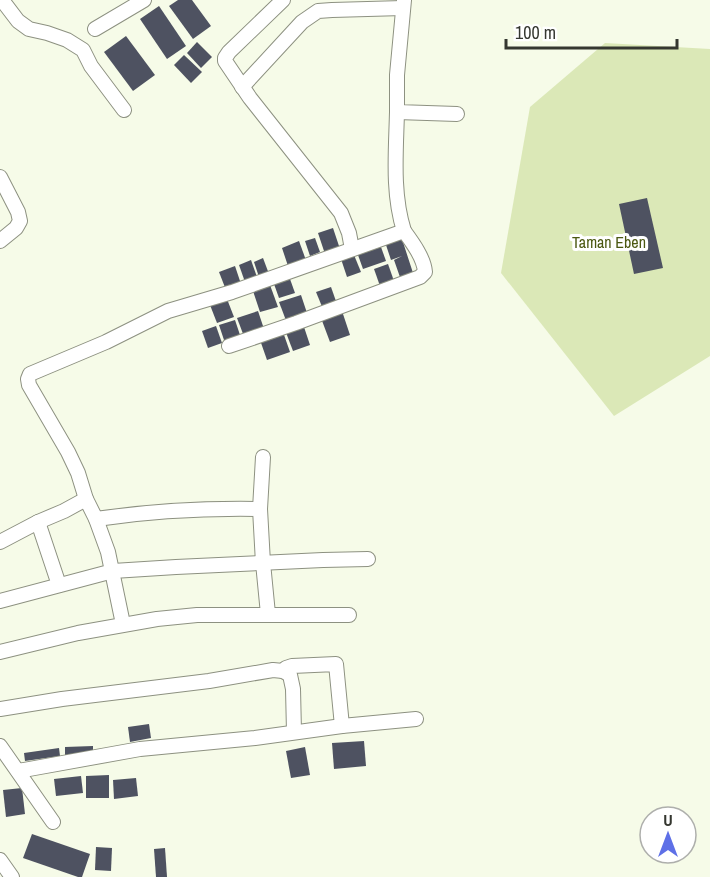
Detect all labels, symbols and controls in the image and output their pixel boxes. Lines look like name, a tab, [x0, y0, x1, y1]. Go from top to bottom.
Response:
scale bar	[506, 12, 677, 50]
text: 100 m	[515, 20, 556, 45]
park label: Taman Eben	[572, 231, 646, 253]
north arrow	[638, 805, 698, 865]
text: U	[663, 809, 673, 831]

